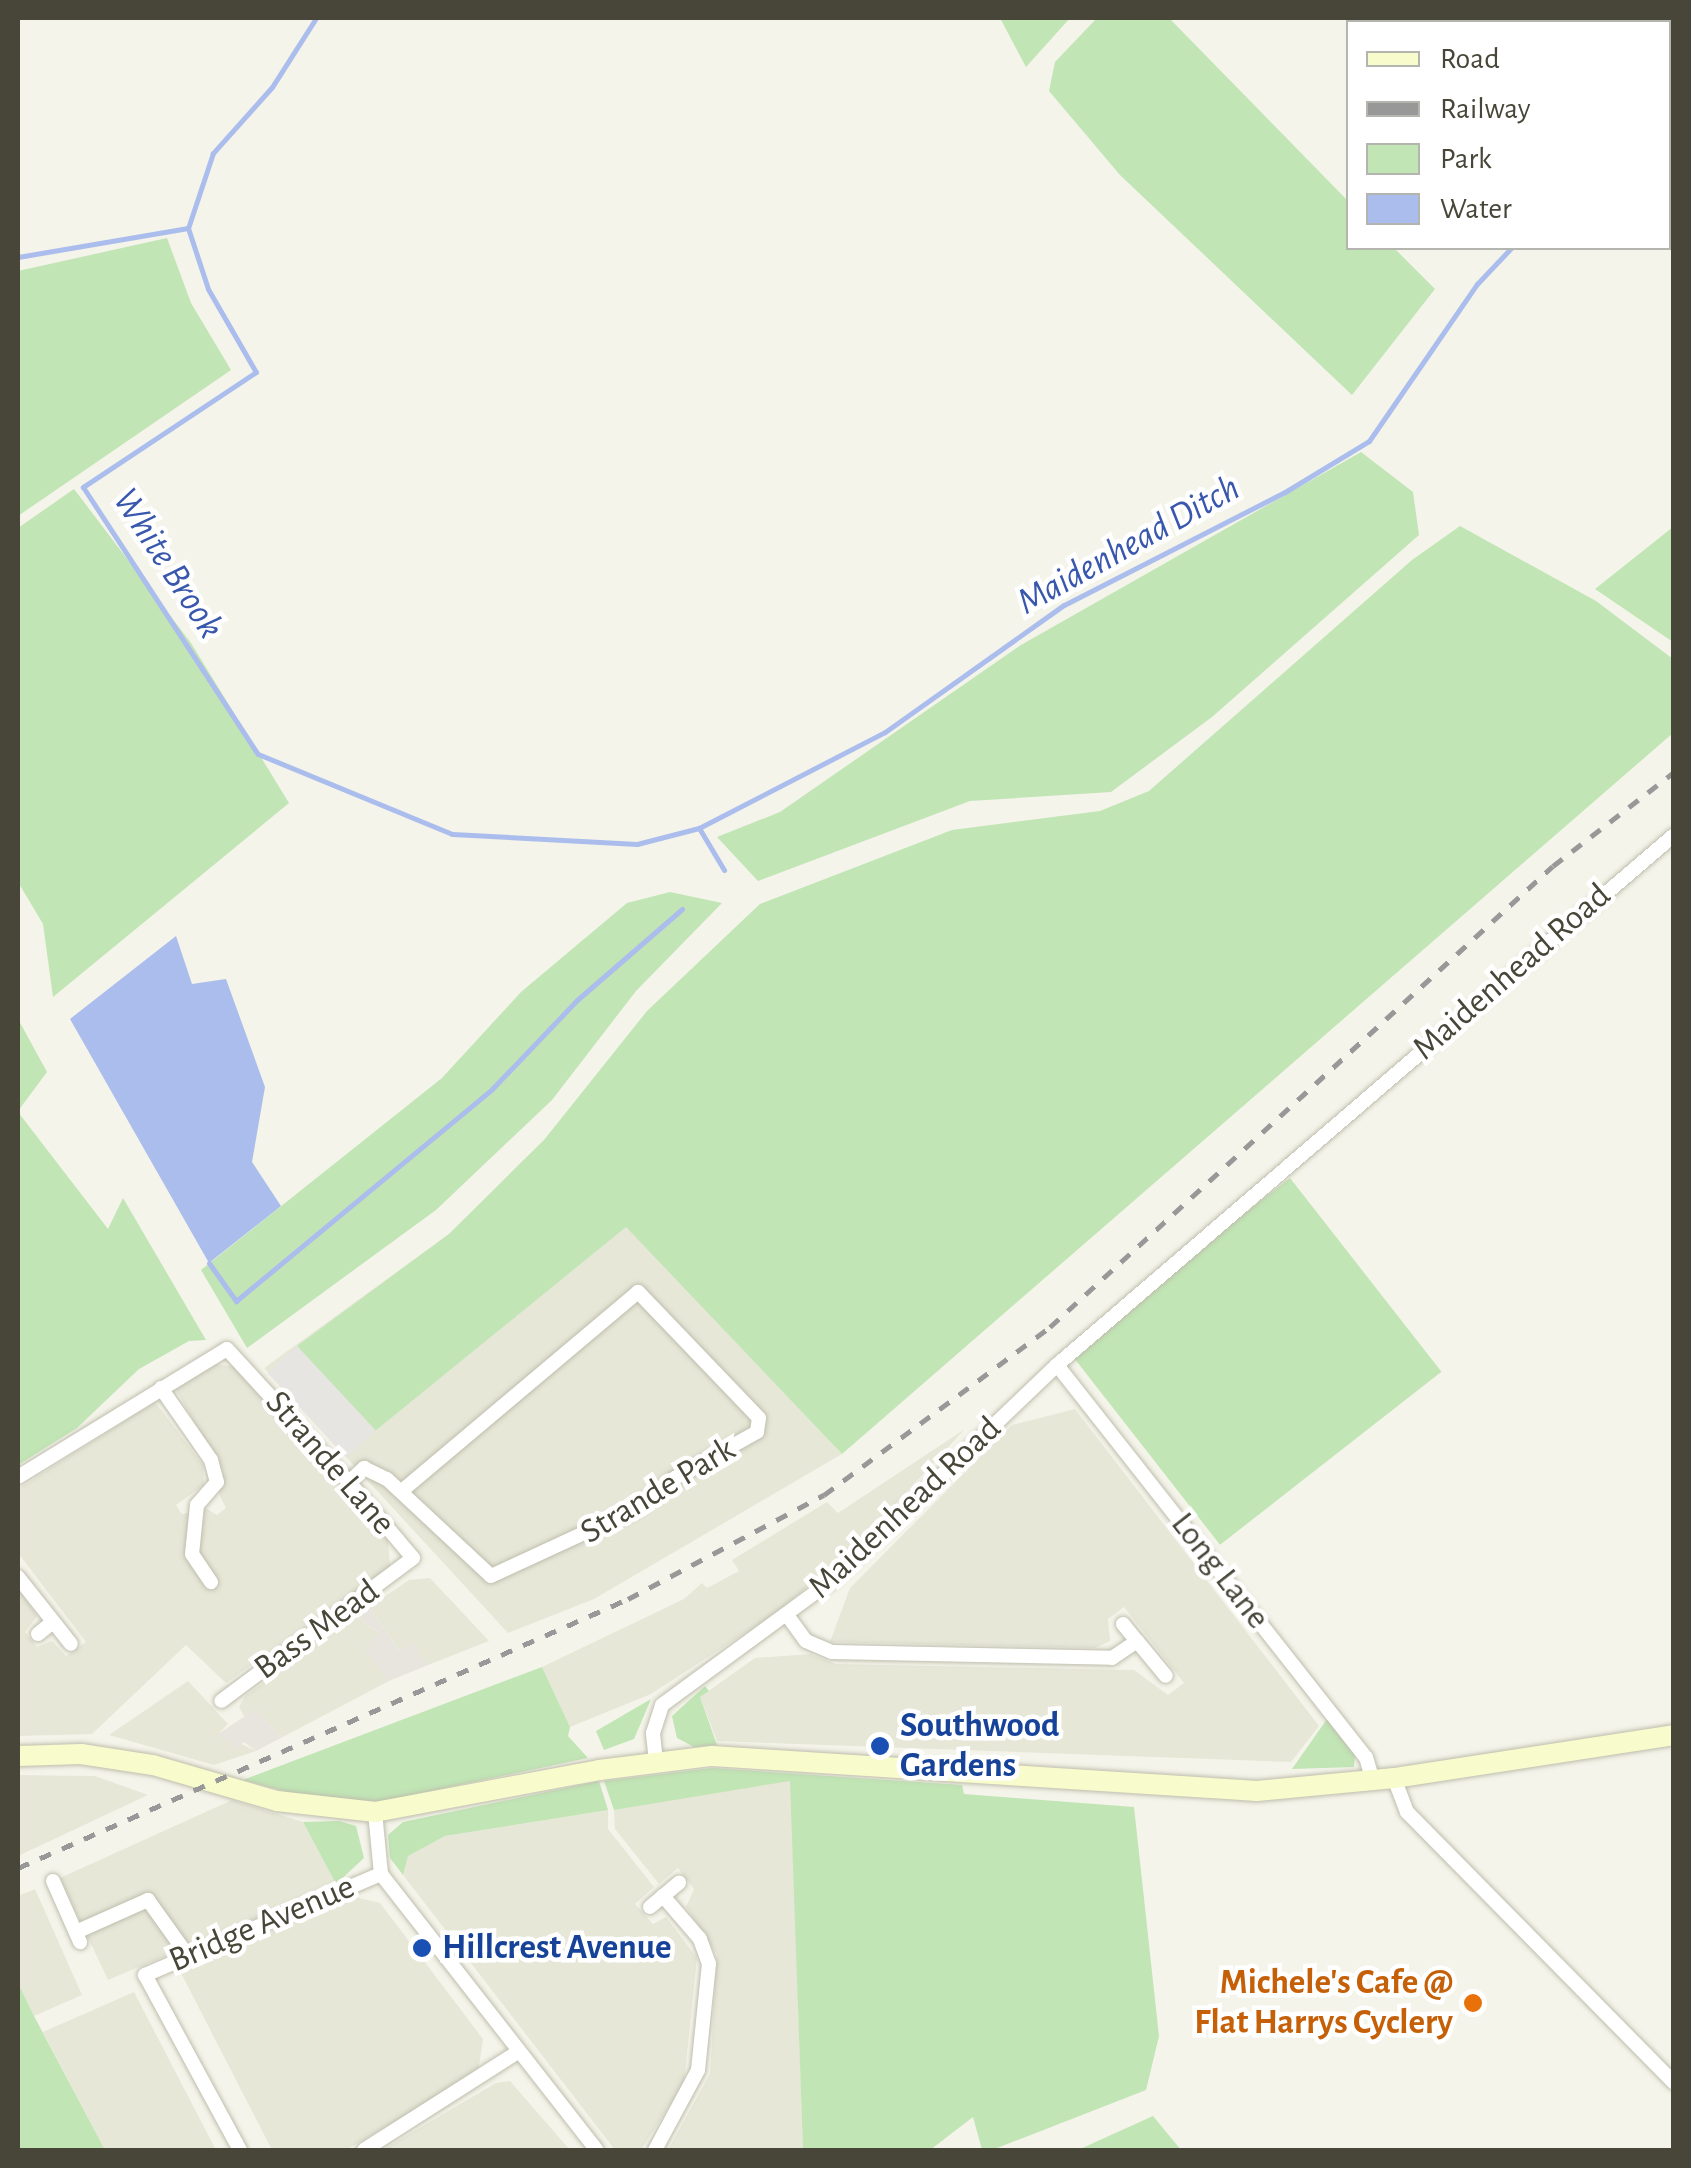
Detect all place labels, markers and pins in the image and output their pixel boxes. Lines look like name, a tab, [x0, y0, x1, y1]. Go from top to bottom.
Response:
place label: Southwood Gardens	[900, 1705, 1059, 1787]
marker: Southwood Gardens	[869, 1735, 891, 1757]
place label: Hillcrest Avenue	[442, 1927, 672, 1969]
marker: Hillcrest Avenue	[411, 1937, 433, 1959]
place label: Michele's Cafe @ Flat Harrys Cyclery	[1194, 1962, 1453, 2044]
marker: Michele's Cafe @ Flat Harrys Cyclery	[1462, 1992, 1484, 2014]

